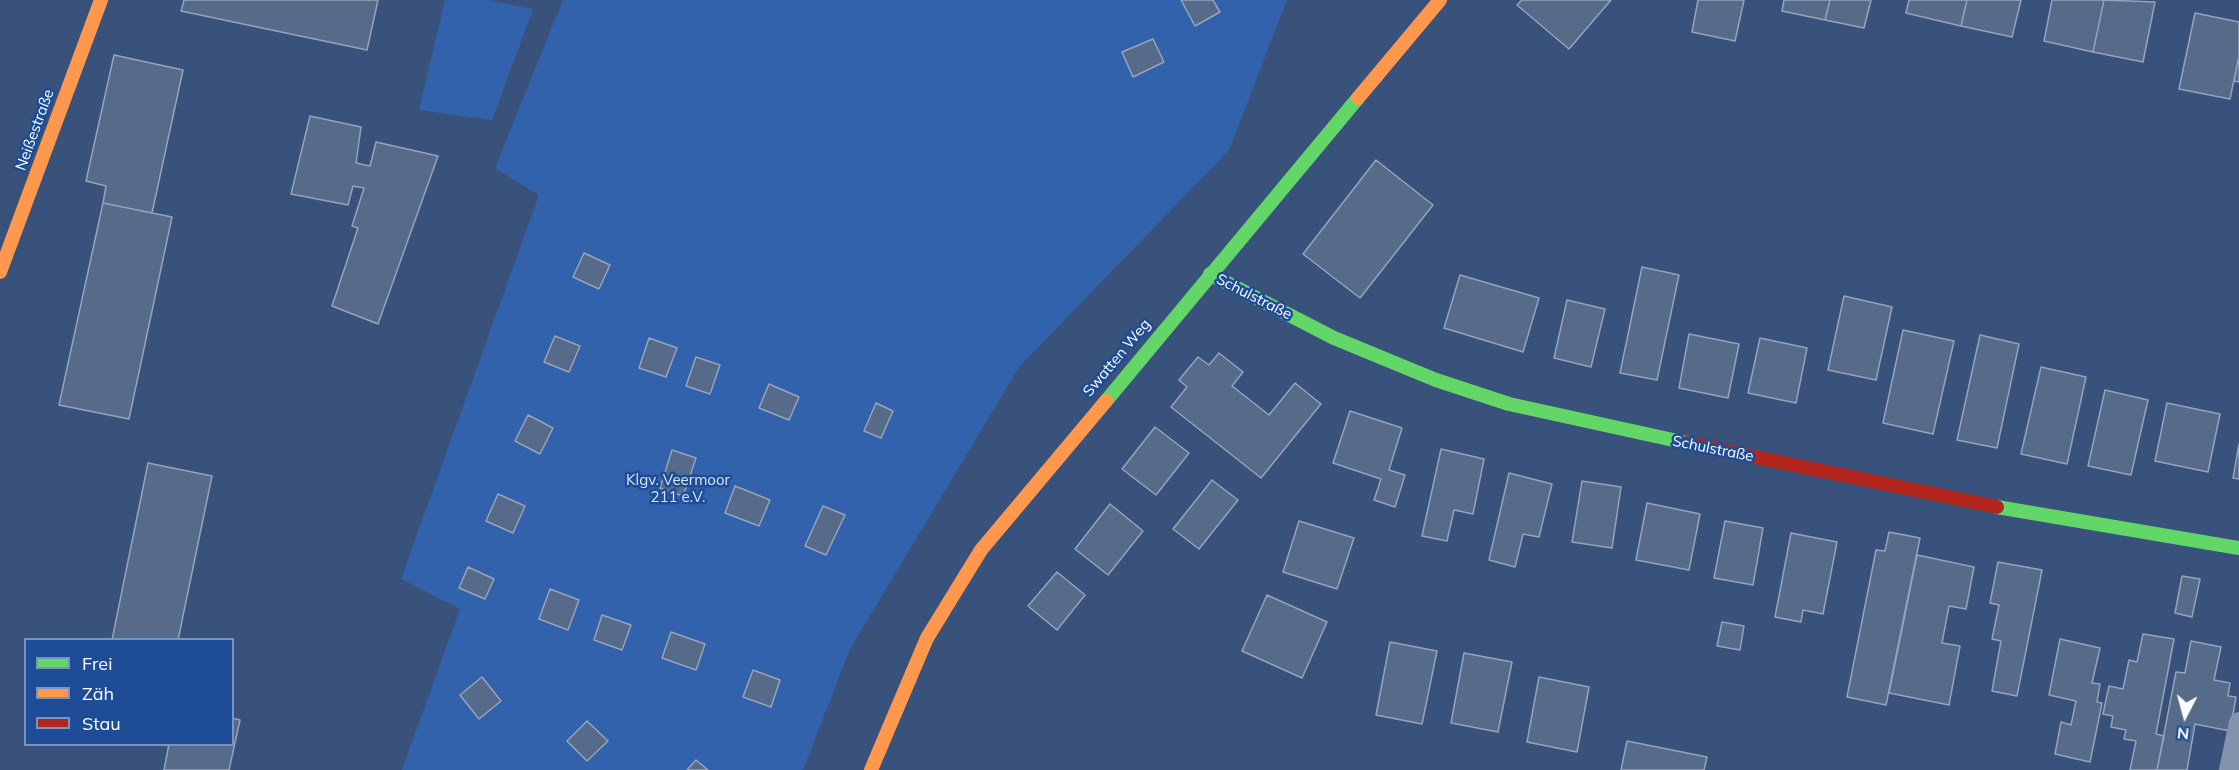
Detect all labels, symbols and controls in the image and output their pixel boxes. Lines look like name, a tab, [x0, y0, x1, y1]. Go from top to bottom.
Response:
street label: Neißestraße	[12, 87, 58, 173]
street label: Schulstraße	[1213, 270, 1295, 324]
street label: Swatten Weg	[1079, 316, 1155, 400]
street label: Schulstraße	[1671, 432, 1755, 466]
park label: Klgv. Veermoor 211 e.V.	[626, 471, 730, 506]
legend	[24, 638, 234, 746]
text: Frei	[82, 652, 112, 675]
text: Zäh	[82, 682, 114, 705]
north arrow	[2155, 686, 2215, 746]
text: Stau	[82, 712, 121, 735]
text: N	[2176, 723, 2190, 744]

